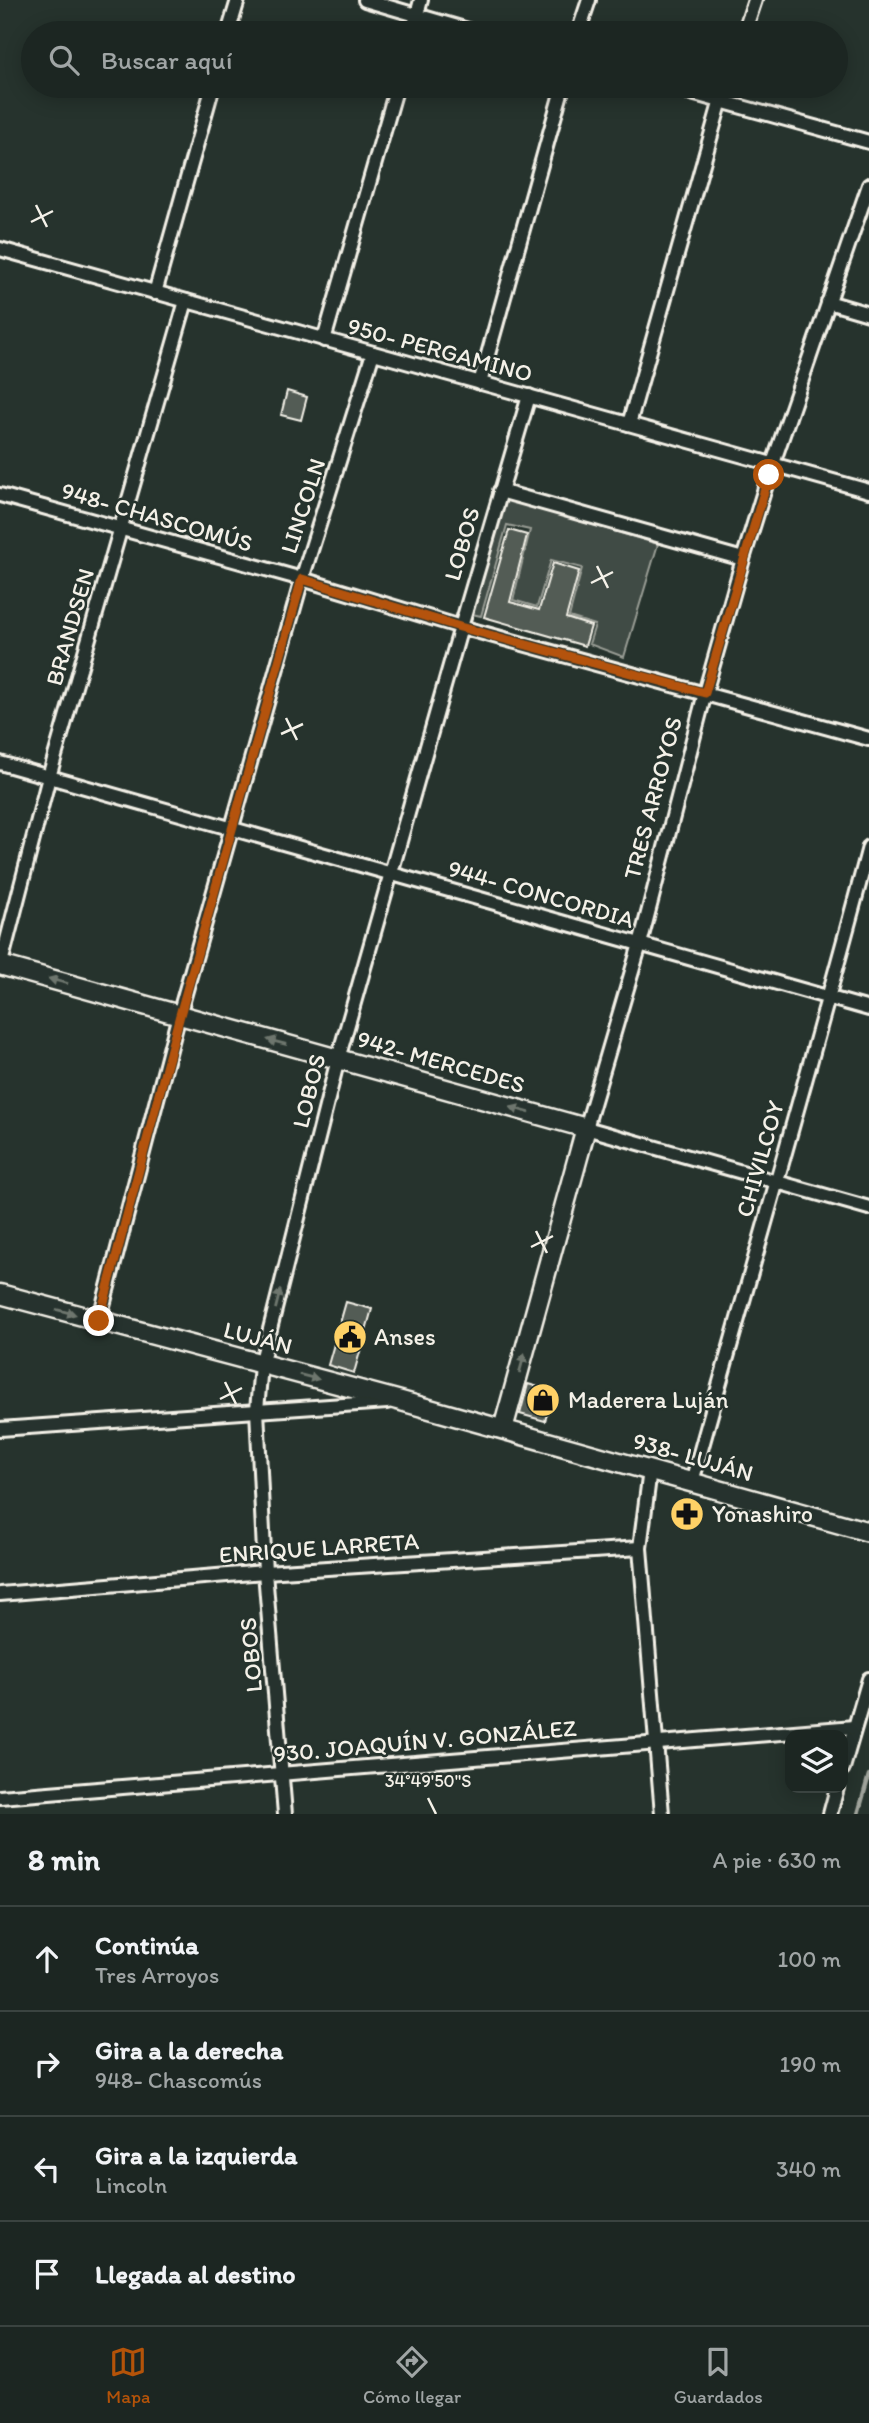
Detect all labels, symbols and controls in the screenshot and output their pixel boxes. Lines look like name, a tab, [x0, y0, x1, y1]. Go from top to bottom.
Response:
search box	[21, 21, 848, 98]
icon: search	[45, 41, 83, 79]
text: Buscar aquí	[101, 44, 232, 76]
street label: 950- PERGAMINO	[345, 311, 536, 388]
street label: LINCOLN	[274, 455, 332, 557]
route start	[753, 459, 784, 490]
street label: 948- CHASCOMÚS	[58, 475, 256, 558]
street label: LOBOS	[437, 504, 486, 584]
street label: BRANDSEN	[39, 565, 100, 689]
street label: TRES ARROYOS	[617, 713, 688, 882]
street label: 944- CONCORDIA	[445, 853, 638, 934]
one-way arrow	[47, 975, 69, 986]
street label: 942- MERCEDES	[354, 1024, 528, 1099]
one-way arrow	[266, 1036, 288, 1047]
street label: LOBOS	[285, 1051, 332, 1131]
street label: CHIVILCOY	[729, 1097, 790, 1220]
one-way arrow	[509, 1104, 530, 1114]
one-way arrow	[273, 1288, 284, 1310]
route end	[83, 1305, 114, 1336]
one-way arrow	[55, 1307, 77, 1318]
street label: LUJÁN	[221, 1314, 296, 1361]
public building icon: Anses	[331, 1318, 369, 1356]
place label: Anses	[374, 1322, 436, 1351]
one-way arrow	[517, 1352, 527, 1373]
one-way arrow	[298, 1372, 320, 1383]
shop icon: Maderera Luján	[524, 1381, 562, 1419]
place label: Maderera Luján	[568, 1385, 729, 1414]
street label: 938- LUJÁN	[630, 1426, 757, 1488]
pharmacy icon: Yonashiro	[668, 1495, 706, 1533]
place label: Yonashiro	[712, 1499, 813, 1528]
street label: ENRIQUE LARRETA	[218, 1526, 420, 1569]
street label: LOBOS	[233, 1616, 268, 1694]
street label: 930. JOAQUÍN V. GONZÁLEZ	[272, 1713, 578, 1768]
map controls	[785, 1730, 848, 1793]
button: layers	[785, 1730, 848, 1793]
text: 34°49'50"S	[385, 1770, 471, 1792]
text: 8 min	[28, 1841, 100, 1878]
text: A pie · 630 m	[713, 1846, 841, 1874]
text: Continúa	[95, 1929, 199, 1961]
icon: ahead	[28, 1940, 66, 1978]
text: 100 m	[777, 1945, 841, 1973]
text: Tres Arroyos	[95, 1961, 219, 1989]
text: Gira a la derecha	[95, 2034, 283, 2066]
icon: right	[28, 2045, 66, 2083]
text: 190 m	[780, 2050, 841, 2078]
text: 948- Chascomús	[95, 2066, 262, 2094]
text: Gira a la izquierda	[95, 2139, 298, 2171]
icon: left	[28, 2150, 66, 2188]
text: 340 m	[776, 2155, 841, 2183]
text: Lincoln	[95, 2171, 167, 2199]
icon: arrive	[28, 2255, 66, 2293]
text: Llegada al destino	[95, 2258, 296, 2290]
tab: Mapa	[106, 2343, 150, 2408]
tab: Cómo llegar	[363, 2343, 461, 2408]
tab: Guardados	[674, 2343, 763, 2408]

